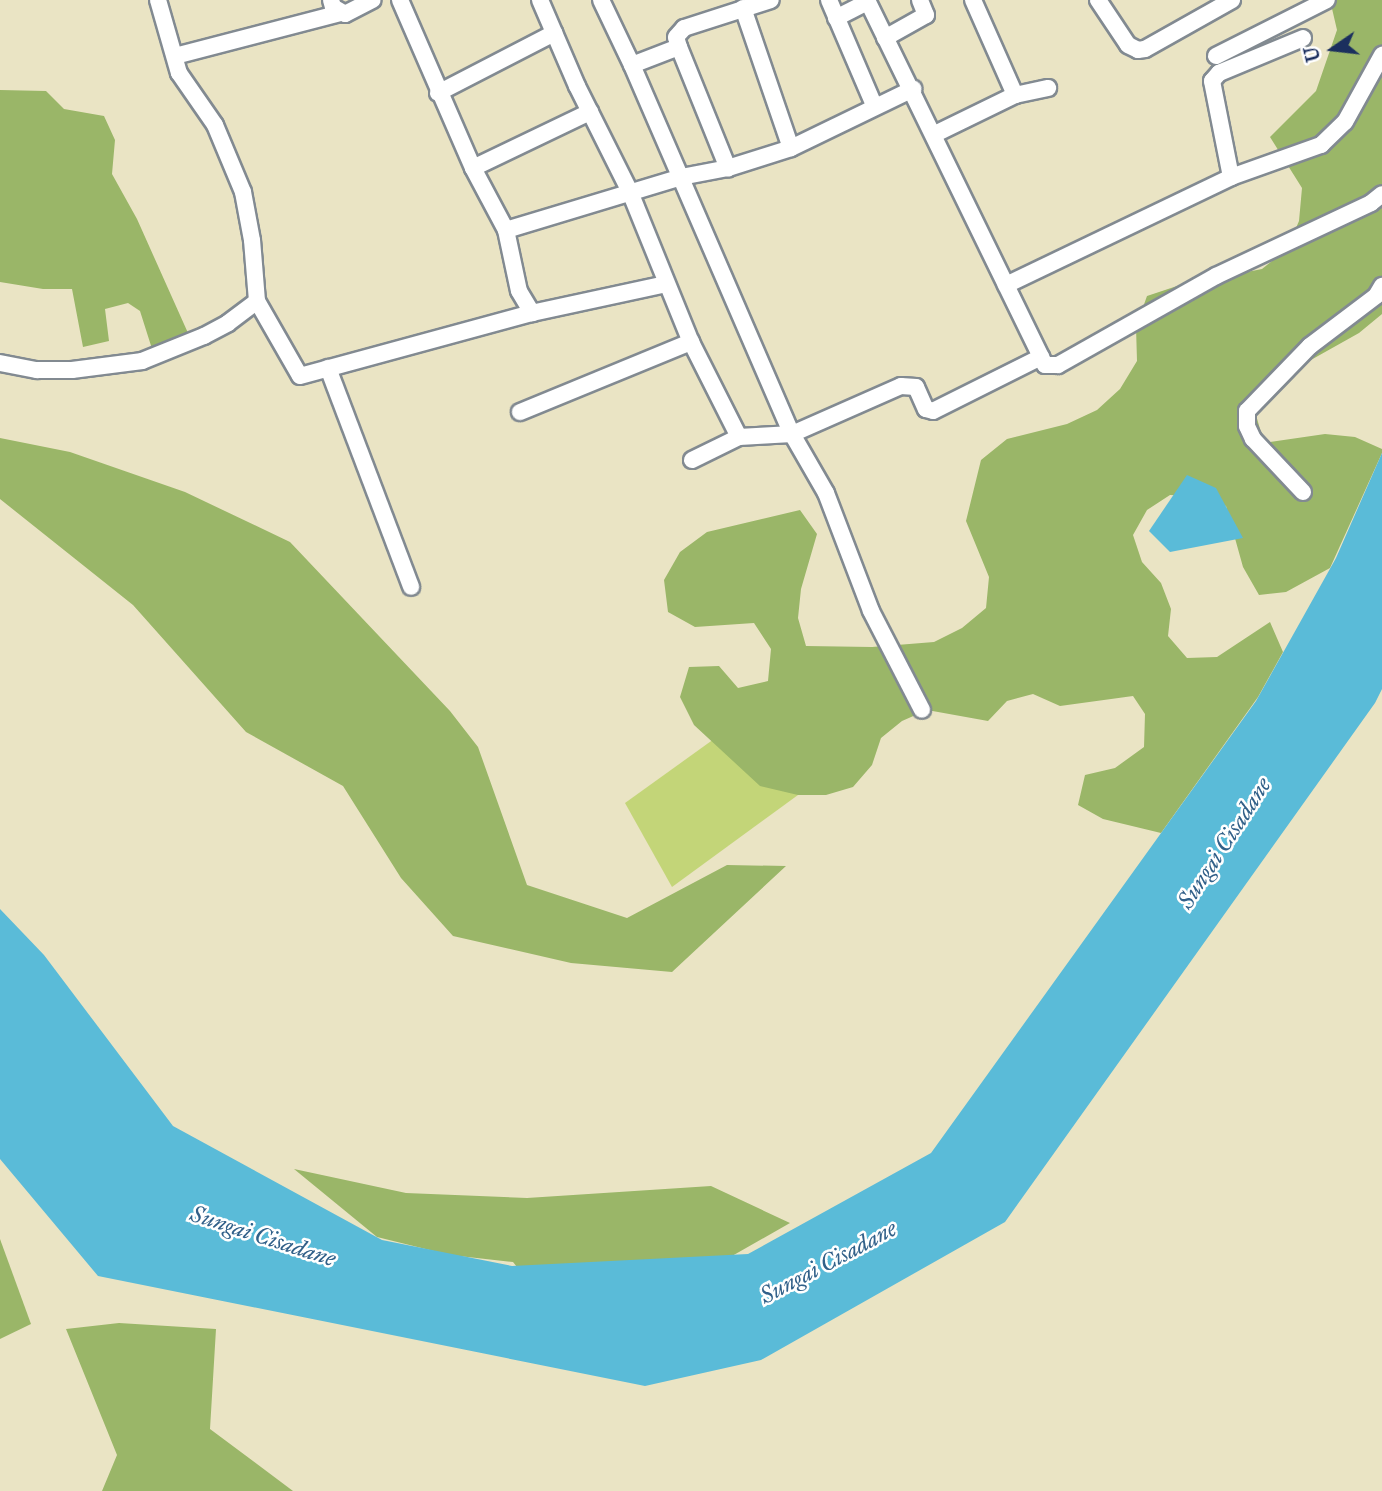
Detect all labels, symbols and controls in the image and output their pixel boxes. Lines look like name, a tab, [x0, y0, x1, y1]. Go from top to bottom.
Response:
north arrow	[1298, 14, 1368, 84]
text: U	[1299, 44, 1325, 64]
water label: Sungai Cisadane	[1171, 772, 1277, 914]
water label: Sungai Cisadane	[187, 1200, 339, 1272]
water label: Sungai Cisadane	[755, 1214, 901, 1310]

